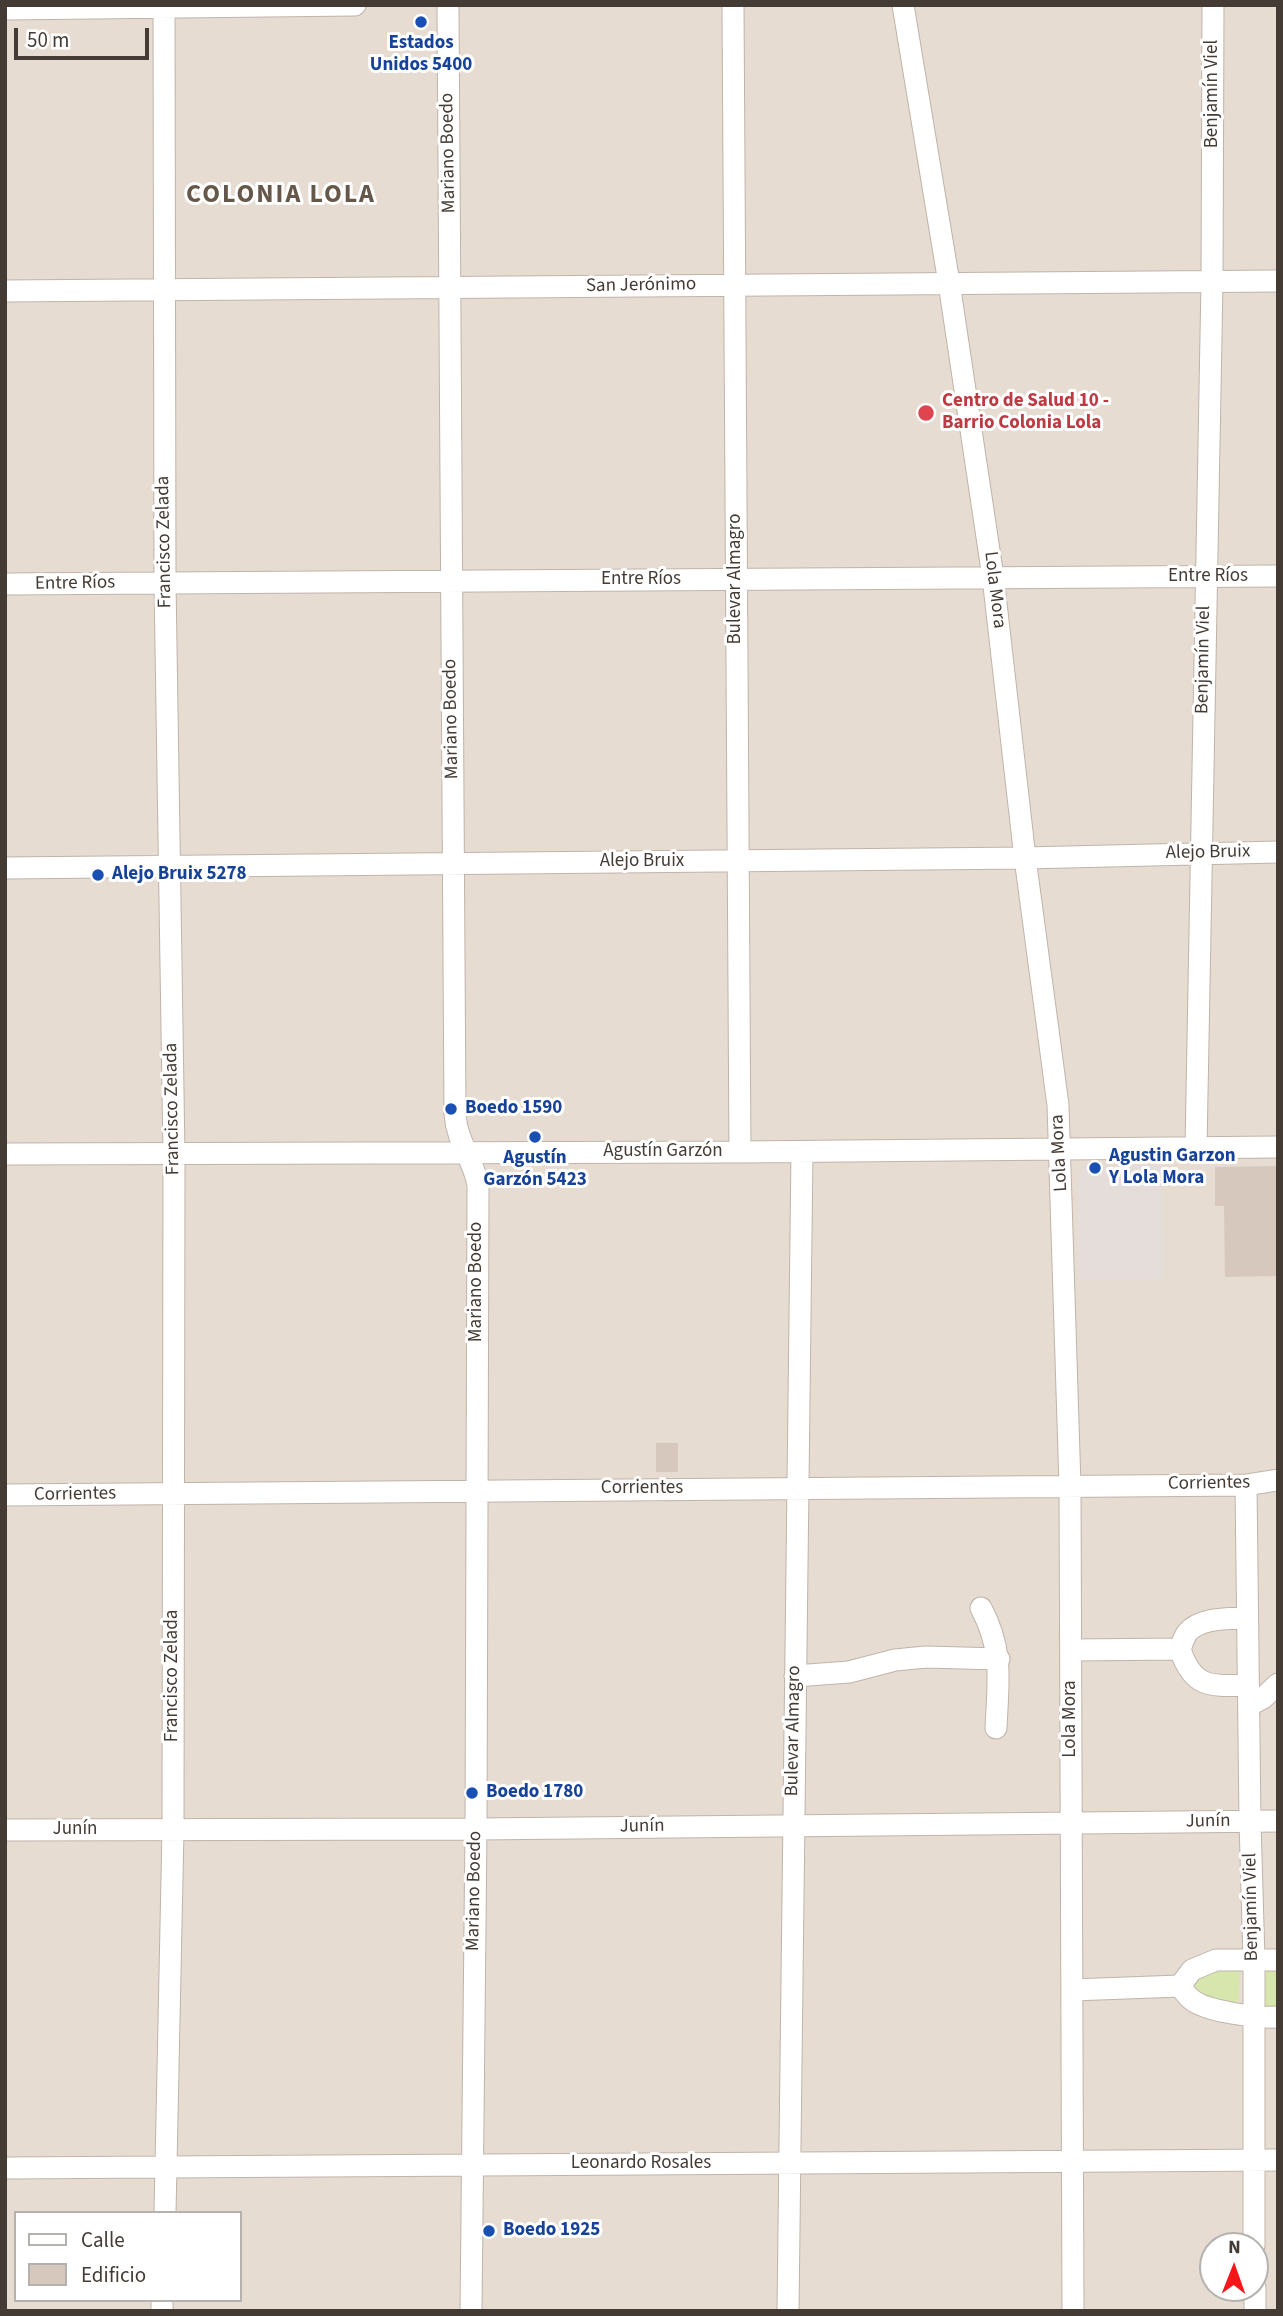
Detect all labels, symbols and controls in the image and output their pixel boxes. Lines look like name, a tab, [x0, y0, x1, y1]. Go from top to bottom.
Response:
scale bar	[18, 14, 152, 58]
marker: Estados Unidos 5400	[413, 14, 429, 30]
text: 50 m	[27, 25, 69, 55]
place label: Estados Unidos 5400	[370, 33, 472, 77]
street label: Benjamín Viel	[1202, 40, 1224, 148]
street label: Mariano Boedo	[437, 93, 461, 213]
district label: COLONIA LOLA	[188, 180, 374, 212]
street label: San Jerónimo	[586, 274, 696, 298]
place label: Centro de Salud 10 - Barrio Colonia Lola	[942, 391, 1109, 435]
marker: Centro de Salud 10 - Barrio Colonia Lola	[916, 403, 936, 423]
street label: Francisco Zelada	[152, 476, 178, 608]
street label: Bulevar Almagro	[725, 513, 747, 645]
street label: Lola Mora	[978, 550, 1010, 630]
street label: Entre Ríos	[1168, 566, 1248, 588]
street label: Entre Ríos	[601, 569, 681, 591]
street label: Entre Ríos	[35, 572, 115, 596]
street label: Benjamín Viel	[1192, 606, 1216, 714]
street label: Mariano Boedo	[440, 659, 464, 779]
street label: Alejo Bruix	[1165, 841, 1251, 865]
street label: Alejo Bruix	[600, 851, 684, 873]
place label: Alejo Bruix 5278	[112, 864, 247, 886]
marker: Alejo Bruix 5278	[90, 867, 106, 883]
street label: Francisco Zelada	[160, 1043, 186, 1175]
place label: Boedo 1590	[465, 1098, 562, 1120]
marker: Boedo 1590	[443, 1101, 459, 1117]
street label: Lola Mora	[1047, 1114, 1073, 1192]
marker: Agustín Garzón 5423	[527, 1129, 543, 1145]
street label: Agustín Garzón	[603, 1141, 723, 1163]
place label: Agustin Garzon Y Lola Mora	[1109, 1146, 1236, 1190]
place label: Agustín Garzón 5423	[483, 1148, 587, 1192]
marker: Agustin Garzon Y Lola Mora	[1087, 1160, 1103, 1176]
street label: Mariano Boedo	[466, 1222, 488, 1342]
street label: Corrientes	[1168, 1472, 1250, 1496]
street label: Corrientes	[601, 1478, 683, 1500]
street label: Corrientes	[34, 1483, 116, 1507]
street label: Francisco Zelada	[162, 1610, 184, 1742]
street label: Bulevar Almagro	[781, 1665, 807, 1797]
street label: Lola Mora	[1060, 1680, 1082, 1758]
place label: Boedo 1780	[486, 1782, 583, 1804]
marker: Boedo 1780	[464, 1785, 480, 1801]
street label: Junín	[1185, 1810, 1231, 1834]
street label: Junín	[619, 1815, 665, 1839]
street label: Junín	[53, 1819, 97, 1841]
street label: Mariano Boedo	[463, 1831, 487, 1951]
street label: Benjamín Viel	[1240, 1853, 1264, 1961]
street label: Leonardo Rosales	[571, 2153, 711, 2175]
legend	[14, 2211, 242, 2302]
place label: Boedo 1925	[503, 2220, 600, 2242]
marker: Boedo 1925	[481, 2223, 497, 2239]
text: Calle	[81, 2225, 125, 2255]
north arrow	[1199, 2232, 1269, 2302]
text: N	[1228, 2234, 1241, 2261]
text: Edificio	[81, 2260, 146, 2290]

